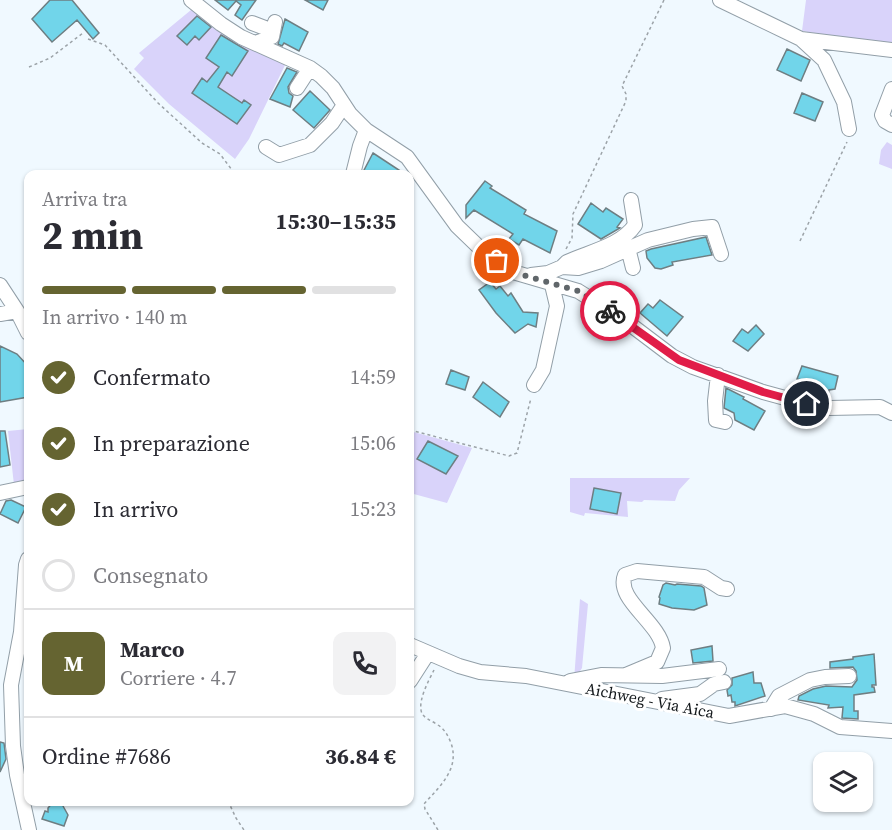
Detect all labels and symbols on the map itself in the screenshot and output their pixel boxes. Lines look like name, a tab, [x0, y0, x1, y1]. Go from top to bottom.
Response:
pin	[471, 235, 522, 286]
courier	[580, 281, 640, 341]
pin	[781, 378, 832, 429]
street label: Aichweg - Via Aica	[584, 677, 717, 723]

